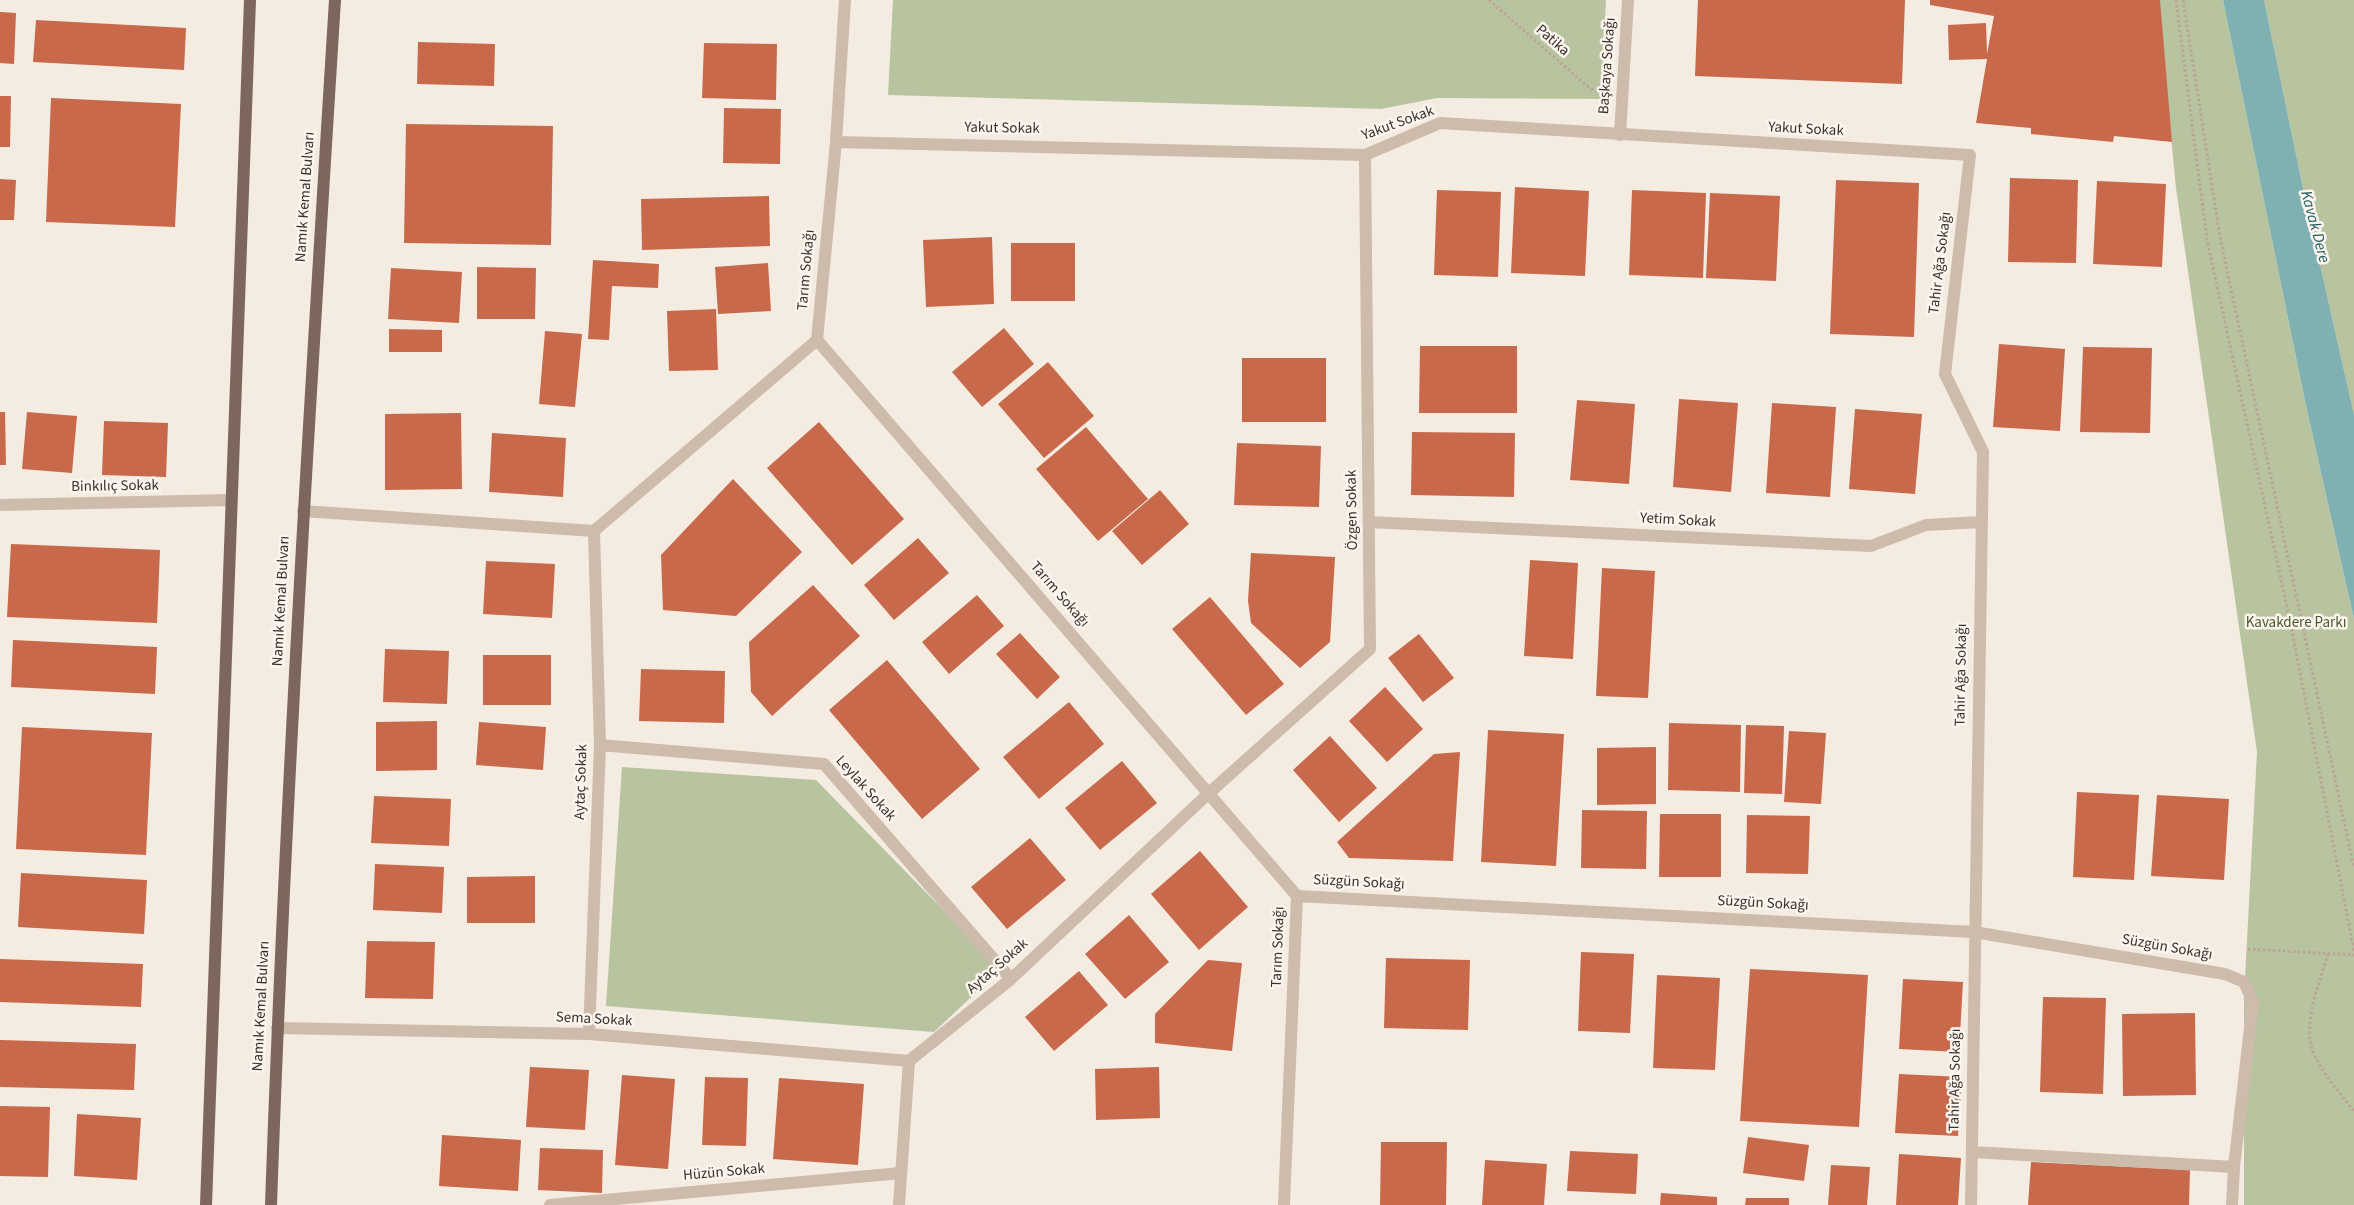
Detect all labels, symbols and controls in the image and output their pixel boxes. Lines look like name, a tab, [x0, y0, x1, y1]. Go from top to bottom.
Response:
street label: Başkaya Sokağı	[1596, 17, 1620, 115]
street label: Patika	[1531, 21, 1573, 61]
street label: Yakut Sokak	[1359, 103, 1437, 145]
street label: Yakut Sokak	[964, 119, 1040, 139]
street label: Yakut Sokak	[1768, 119, 1844, 141]
street label: Namık Kemal Bulvarı	[292, 131, 320, 263]
water label: Kavak Dere	[2295, 189, 2333, 265]
street label: Tahir Ağa Sokağı	[1926, 211, 1956, 315]
street label: Tarım Sokağı	[795, 229, 819, 311]
street label: Özgen Sokak	[1343, 470, 1363, 550]
street label: Binkılıç Sokak	[71, 477, 159, 497]
street label: Yetim Sokak	[1639, 510, 1717, 532]
street label: Namık Kemal Bulvarı	[270, 535, 294, 667]
street label: Tarım Sokağı	[1026, 558, 1092, 632]
park label: Kavakdere Parkı	[2246, 615, 2346, 633]
street label: Tahir Ağa Sokağı	[1952, 623, 1972, 727]
street label: Aytaç Sokak	[572, 744, 592, 820]
street label: Leylak Sokak	[831, 753, 899, 825]
street label: Süzgün Sokağı	[1313, 872, 1405, 894]
street label: Süzgün Sokağı	[1717, 893, 1809, 915]
street label: Tarım Sokağı	[1269, 906, 1289, 988]
street label: Süzgün Sokağı	[2120, 931, 2214, 965]
street label: Aytaç Sokak	[964, 935, 1032, 999]
street label: Namık Kemal Bulvarı	[250, 940, 274, 1072]
street label: Sema Sokak	[555, 1009, 633, 1031]
street label: Tahir Ağa Sokağı	[1946, 1028, 1966, 1132]
street label: Hüzün Sokak	[682, 1160, 766, 1186]

